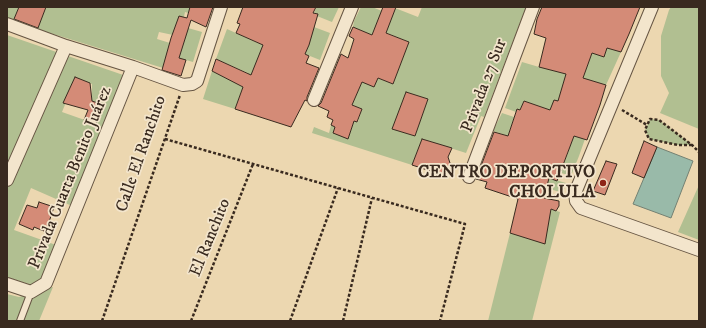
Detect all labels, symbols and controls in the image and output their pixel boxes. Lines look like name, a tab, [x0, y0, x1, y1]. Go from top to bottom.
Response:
street label: Privada 27 Sur	[458, 36, 512, 136]
street label: Privada Cuarta Benito Juárez	[25, 84, 117, 272]
street label: Calle El Ranchito	[113, 93, 171, 215]
place label: CENTRO DEPORTIVO CHOLULA	[418, 163, 595, 203]
marker: CENTRO DEPORTIVO CHOLULA	[598, 178, 608, 188]
street label: El Ranchito	[186, 196, 236, 280]

